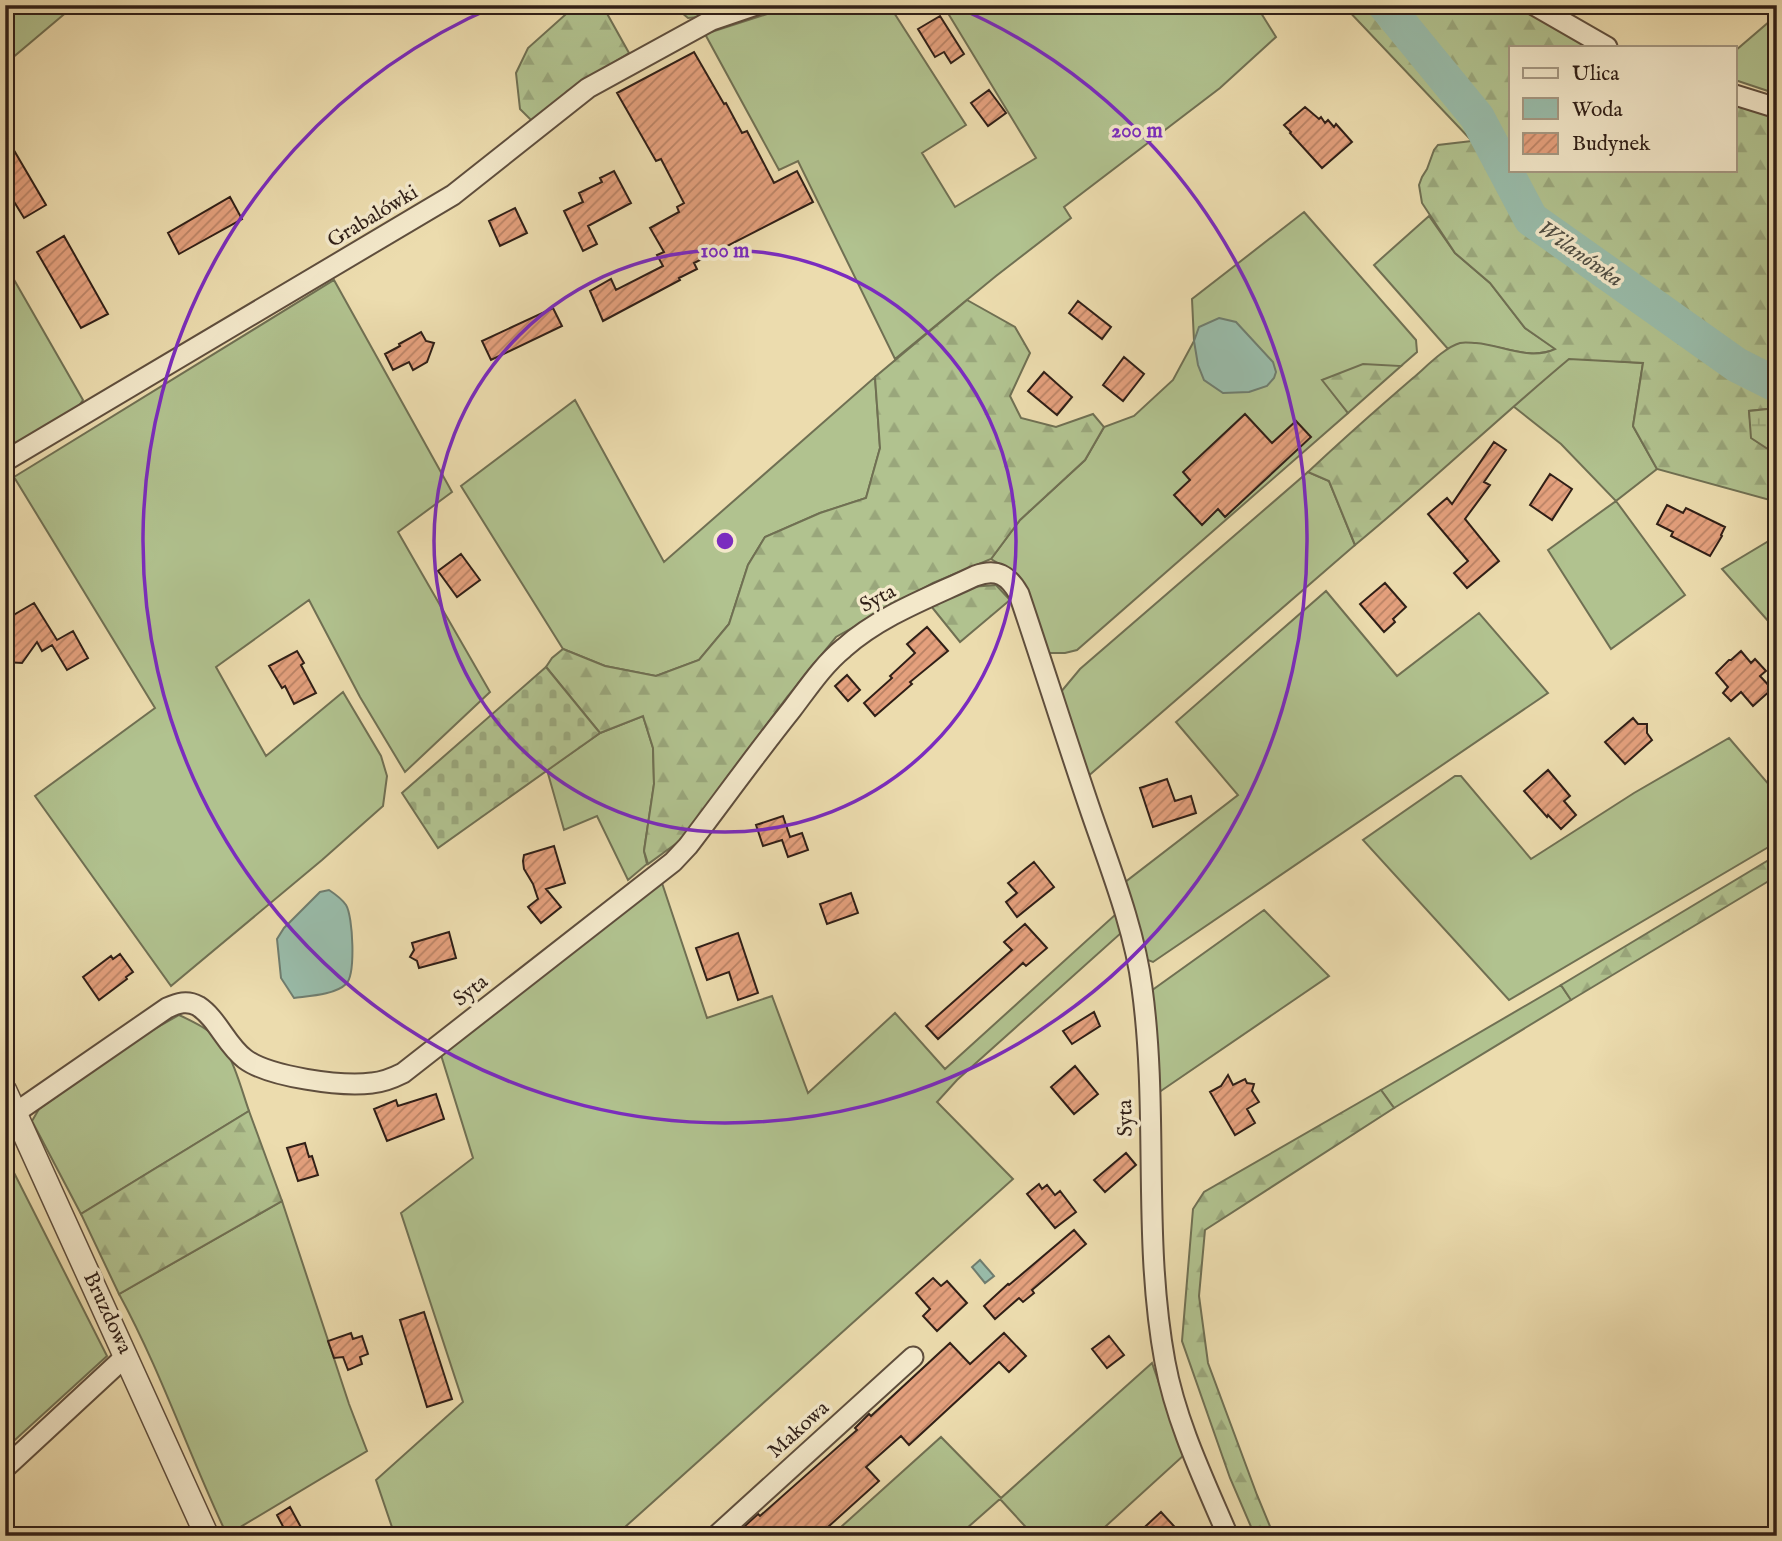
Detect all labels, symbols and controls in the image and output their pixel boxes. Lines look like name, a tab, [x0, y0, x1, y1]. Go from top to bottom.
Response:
legend	[1509, 46, 1736, 172]
text: Ulica	[1572, 61, 1620, 88]
text: Woda	[1572, 97, 1623, 124]
text: 200 m	[1111, 118, 1163, 145]
text: Budynek	[1572, 131, 1651, 158]
street label: Grabalówki	[323, 179, 423, 255]
water label: Wilanówka	[1532, 214, 1628, 294]
text: 100 m	[700, 238, 750, 265]
centre of rings	[713, 529, 737, 553]
street label: Syta	[855, 578, 902, 620]
street label: Syta	[448, 968, 495, 1013]
street label: Syta	[1112, 1098, 1140, 1137]
street label: Bruzdowa	[76, 1268, 138, 1359]
street label: Makowa	[763, 1395, 836, 1465]

